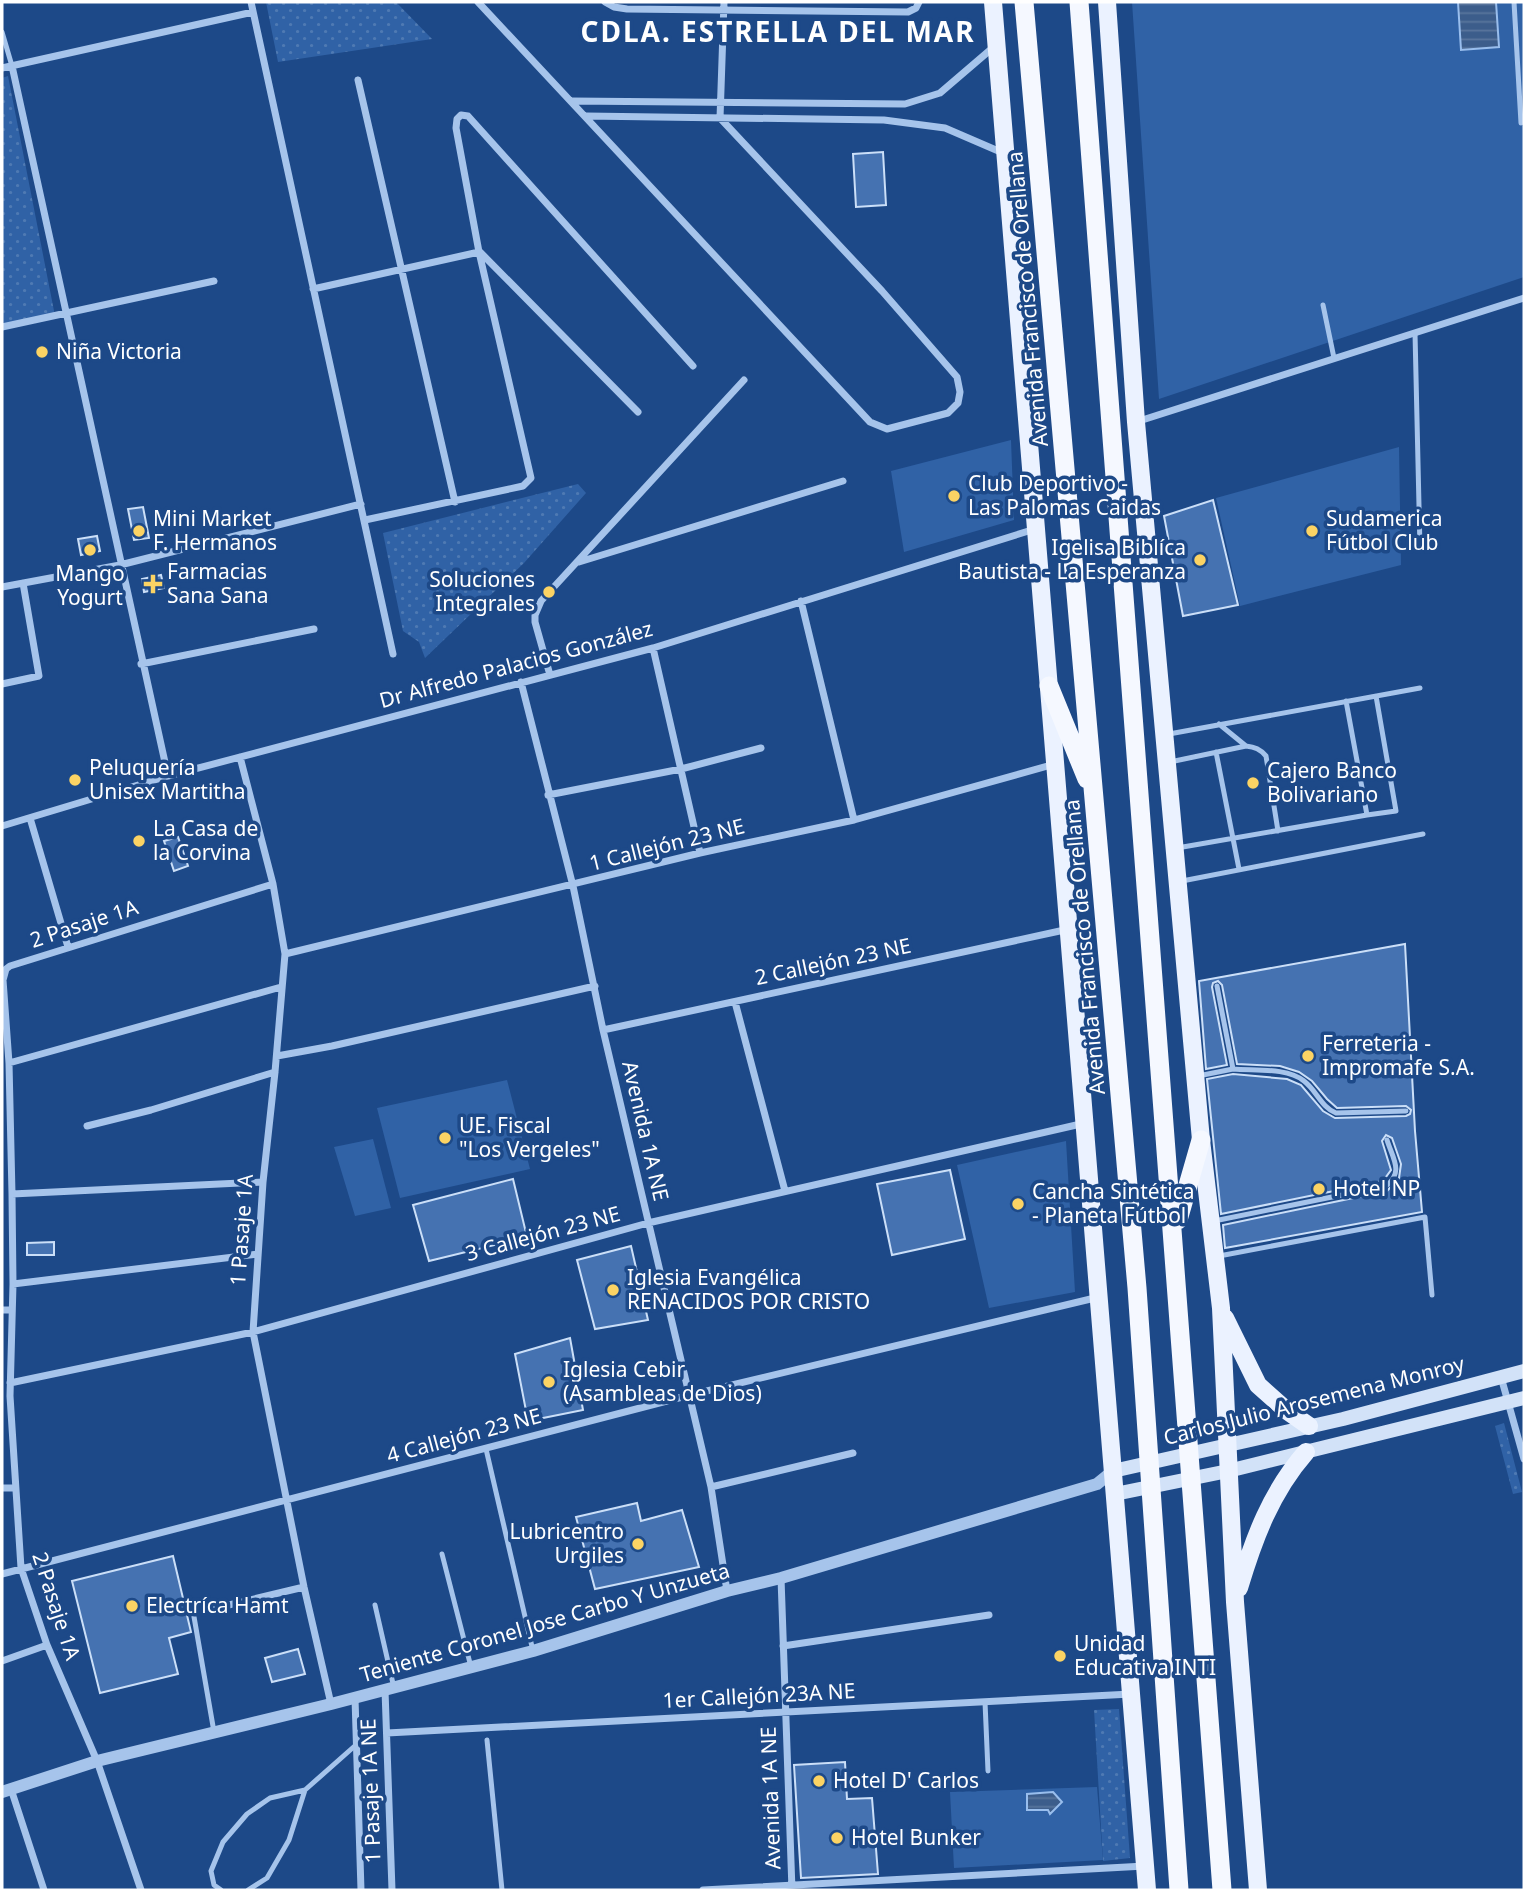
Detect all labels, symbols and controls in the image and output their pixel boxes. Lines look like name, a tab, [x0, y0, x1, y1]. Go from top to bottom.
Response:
district label: CDLA. ESTRELLA DEL MAR	[580, 12, 976, 50]
street label: Avenida Francisco de Orellana	[1000, 150, 1054, 448]
place label: Niña Victoria	[56, 337, 182, 365]
marker: Niña Victoria	[34, 344, 50, 360]
place label: Club Deportivo - Las Palomas Caidas	[968, 469, 1161, 521]
marker: Club Deportivo - Las Palomas Caidas	[946, 488, 962, 504]
place label: Mini Market F. Hermanos	[153, 504, 277, 556]
place label: Sudamerica Fútbol Club	[1326, 504, 1443, 556]
marker: Mini Market F. Hermanos	[131, 523, 147, 539]
marker: Sudamerica Fútbol Club	[1304, 523, 1320, 539]
place label: Igelisa Biblíca Bautista - La Esperanza	[958, 533, 1186, 585]
marker: Mango Yogurt	[82, 542, 98, 558]
marker: Igelisa Biblíca Bautista - La Esperanza	[1192, 552, 1208, 568]
place label: Farmacias Sana Sana	[167, 557, 269, 609]
place label: Mango Yogurt	[55, 559, 125, 611]
place label: Soluciones Integrales	[429, 565, 535, 617]
marker: Farmacias Sana Sana	[145, 576, 161, 592]
marker: Soluciones Integrales	[541, 584, 557, 600]
street label: Dr Alfredo Palacios González	[376, 614, 656, 714]
place label: Peluquería Unisex Martitha	[89, 753, 246, 805]
place label: Cajero Banco Bolivariano	[1267, 756, 1397, 808]
marker: Peluquería Unisex Martitha	[67, 772, 83, 788]
marker: Cajero Banco Bolivariano	[1245, 775, 1261, 791]
street label: Avenida Francisco de Orellana	[1057, 798, 1111, 1096]
street label: 1 Callejón 23 NE	[586, 811, 747, 877]
place label: La Casa de la Corvina	[153, 814, 258, 866]
marker: La Casa de la Corvina	[131, 833, 147, 849]
street label: 2 Pasaje 1A	[26, 892, 142, 954]
street label: 2 Callejón 23 NE	[752, 931, 913, 991]
place label: Ferreteria - Impromafe S.A.	[1322, 1029, 1475, 1081]
marker: Ferreteria - Impromafe S.A.	[1300, 1048, 1316, 1064]
street label: Avenida 1A NE	[616, 1058, 676, 1204]
place label: UE. Fiscal "Los Vergeles"	[459, 1111, 600, 1163]
marker: UE. Fiscal "Los Vergeles"	[437, 1130, 453, 1146]
street label: 1 Pasaje 1A	[223, 1173, 259, 1287]
place label: Hotel NP	[1333, 1174, 1420, 1202]
place label: Cancha Sintética - Planeta Fútbol	[1032, 1177, 1195, 1229]
marker: Hotel NP	[1311, 1181, 1327, 1197]
marker: Cancha Sintética - Planeta Fútbol	[1010, 1196, 1026, 1212]
street label: 3 Callejón 23 NE	[462, 1199, 623, 1267]
place label: Iglesia Evangélica RENACIDOS POR CRISTO	[627, 1263, 870, 1315]
marker: Iglesia Evangélica RENACIDOS POR CRISTO	[605, 1282, 621, 1298]
street label: Carlos Julio Arosemena Monroy	[1160, 1349, 1467, 1451]
place label: Iglesia Cebir (Asambleas de Dios)	[563, 1355, 762, 1407]
marker: Iglesia Cebir (Asambleas de Dios)	[541, 1374, 557, 1390]
street label: 4 Callejón 23 NE	[383, 1401, 544, 1469]
place label: Lubricentro Urgiles	[510, 1517, 624, 1569]
marker: Lubricentro Urgiles	[630, 1536, 646, 1552]
street label: 2 Pasaje 1A	[26, 1548, 88, 1664]
street label: Teniente Coronel Jose Carbo Y Unzueta	[357, 1556, 733, 1688]
place label: Electríca Hamt	[146, 1591, 289, 1619]
marker: Electríca Hamt	[124, 1598, 140, 1614]
place label: Unidad Educativa INTI	[1074, 1629, 1216, 1681]
marker: Unidad Educativa INTI	[1052, 1648, 1068, 1664]
street label: 1er Callejón 23A NE	[662, 1676, 856, 1714]
street label: 1 Pasaje 1A NE	[353, 1718, 387, 1864]
street label: Avenida 1A NE	[754, 1726, 786, 1870]
place label: Hotel D' Carlos	[833, 1766, 979, 1794]
marker: Hotel D' Carlos	[811, 1773, 827, 1789]
place label: Hotel Bunker	[851, 1823, 981, 1851]
marker: Hotel Bunker	[829, 1830, 845, 1846]

